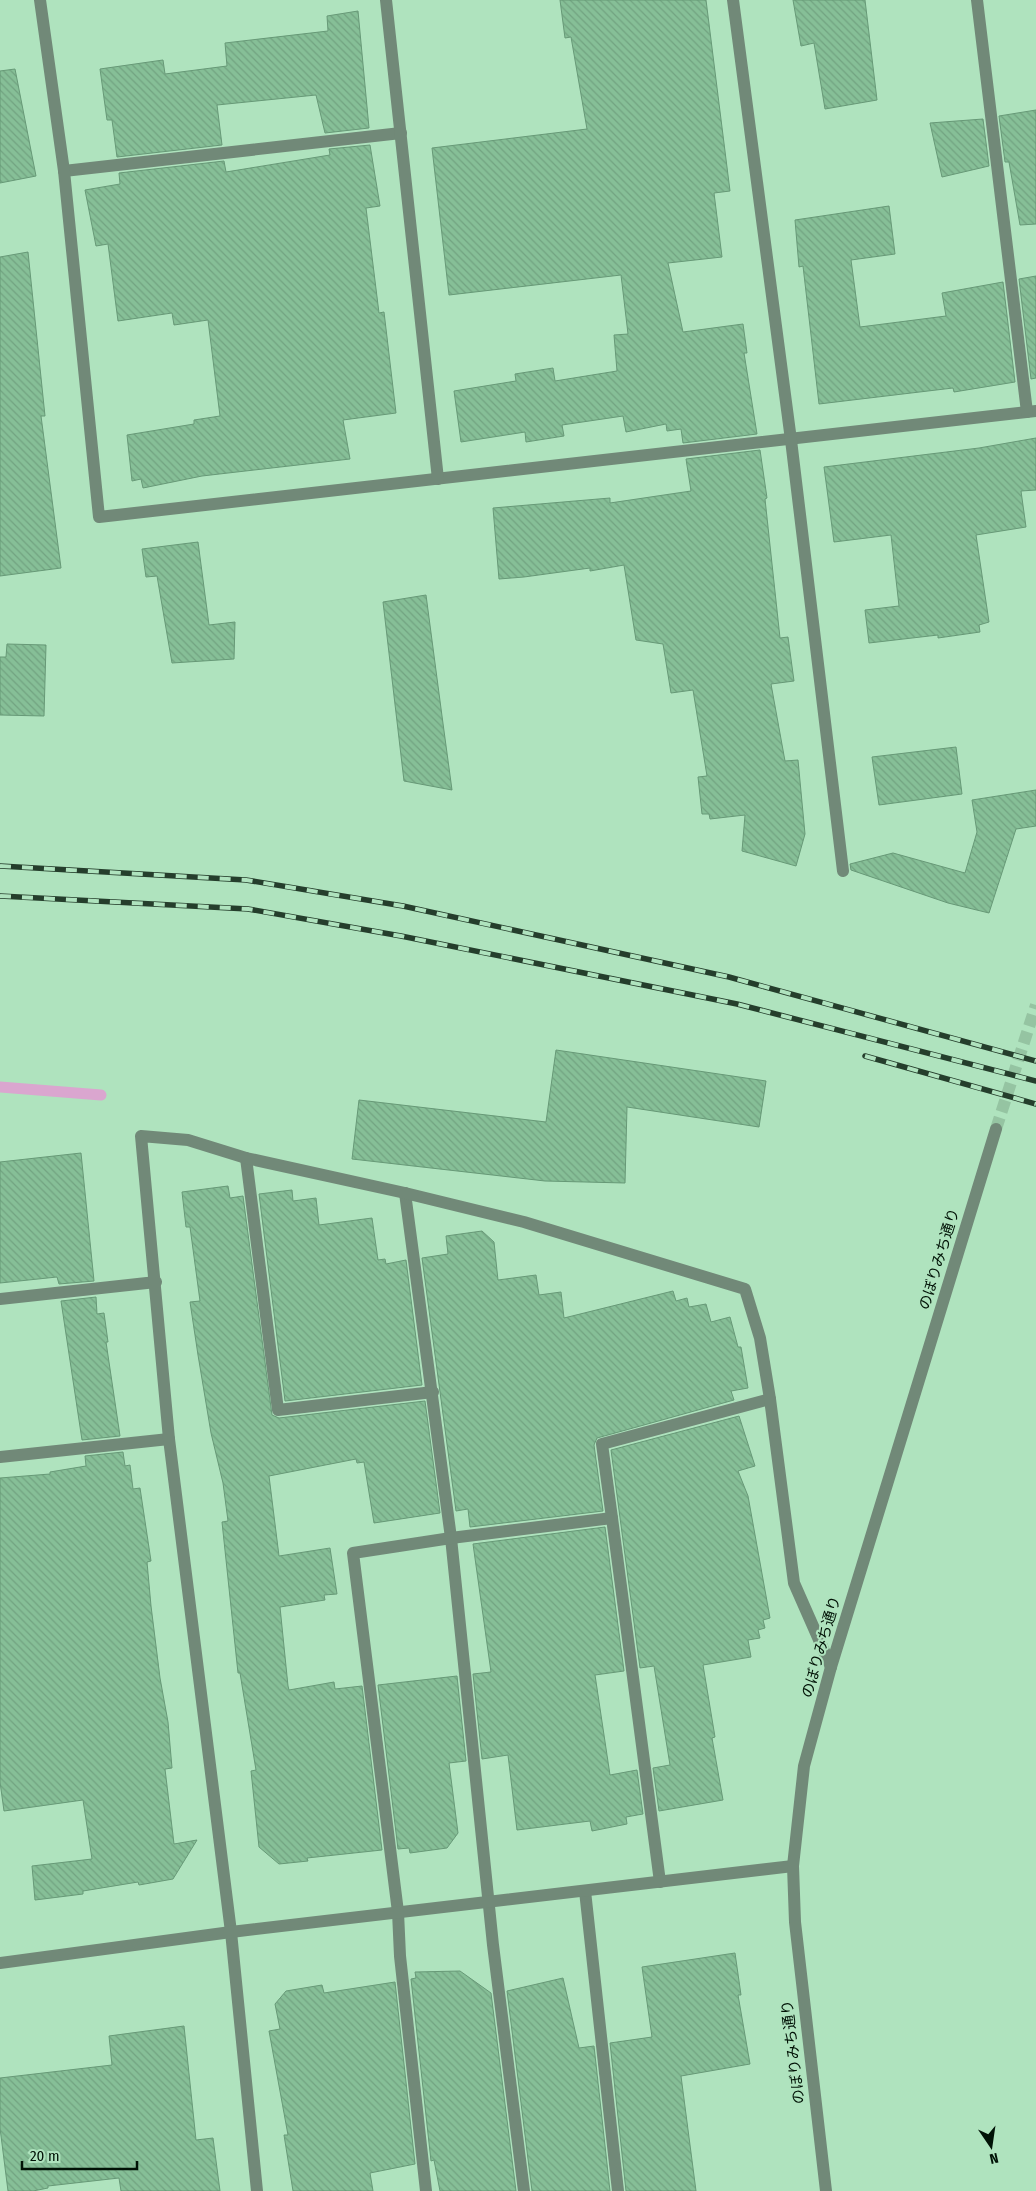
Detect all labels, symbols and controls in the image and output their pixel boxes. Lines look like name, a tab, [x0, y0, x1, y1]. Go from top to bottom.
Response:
street label: のぼりみち通り	[915, 1206, 963, 1312]
street label: のぼりみち通り	[798, 1594, 844, 1700]
street label: のぼりみち通り	[778, 1999, 808, 2105]
north arrow	[966, 2121, 1016, 2171]
scale bar	[22, 2138, 138, 2170]
text: 20 m	[30, 2147, 60, 2165]
text: N	[988, 2149, 1000, 2167]

